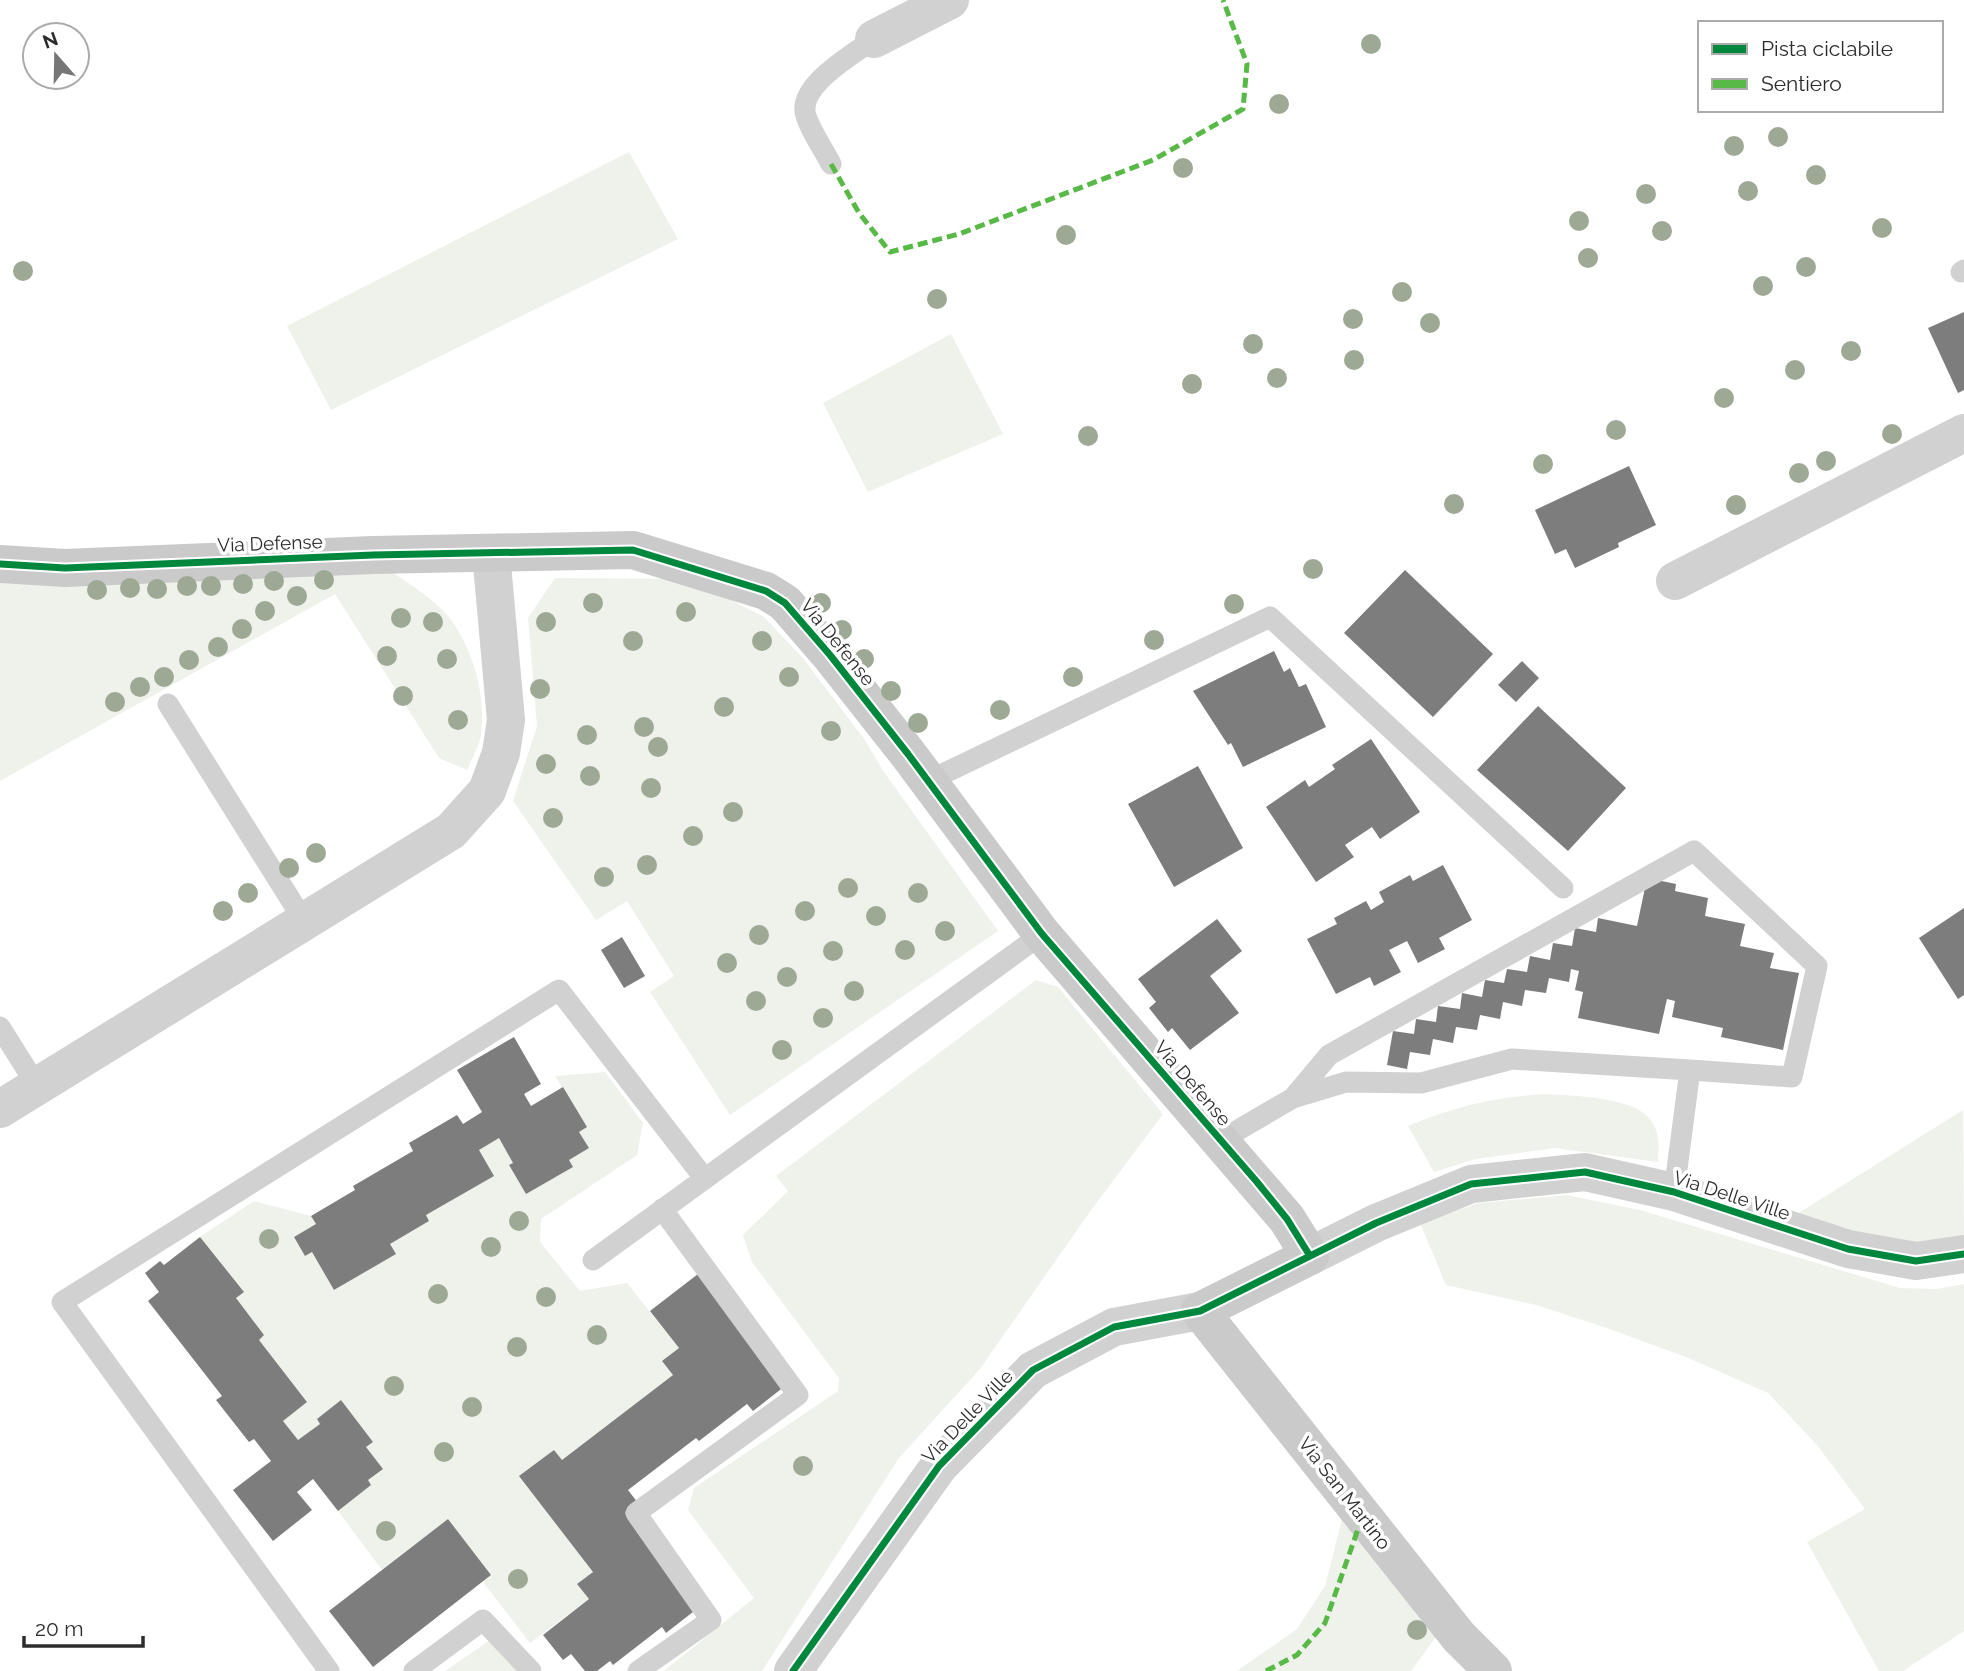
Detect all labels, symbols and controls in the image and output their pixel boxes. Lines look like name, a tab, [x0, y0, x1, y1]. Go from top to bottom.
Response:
north arrow	[21, 21, 91, 91]
legend	[1698, 21, 1943, 112]
text: N	[40, 27, 61, 53]
text: Pista ciclabile	[1761, 36, 1893, 61]
text: Sentiero	[1761, 71, 1842, 96]
street label: Via Defense	[217, 530, 323, 556]
street label: Via Defense	[796, 594, 880, 690]
street label: Via Defense	[1150, 1036, 1236, 1130]
street label: Via Delle Ville	[1671, 1166, 1793, 1224]
street label: Via Delle Ville	[917, 1365, 1017, 1467]
street label: Via San Martino	[1294, 1432, 1396, 1554]
scale bar	[24, 1604, 144, 1648]
text: 20 m	[35, 1616, 83, 1641]

